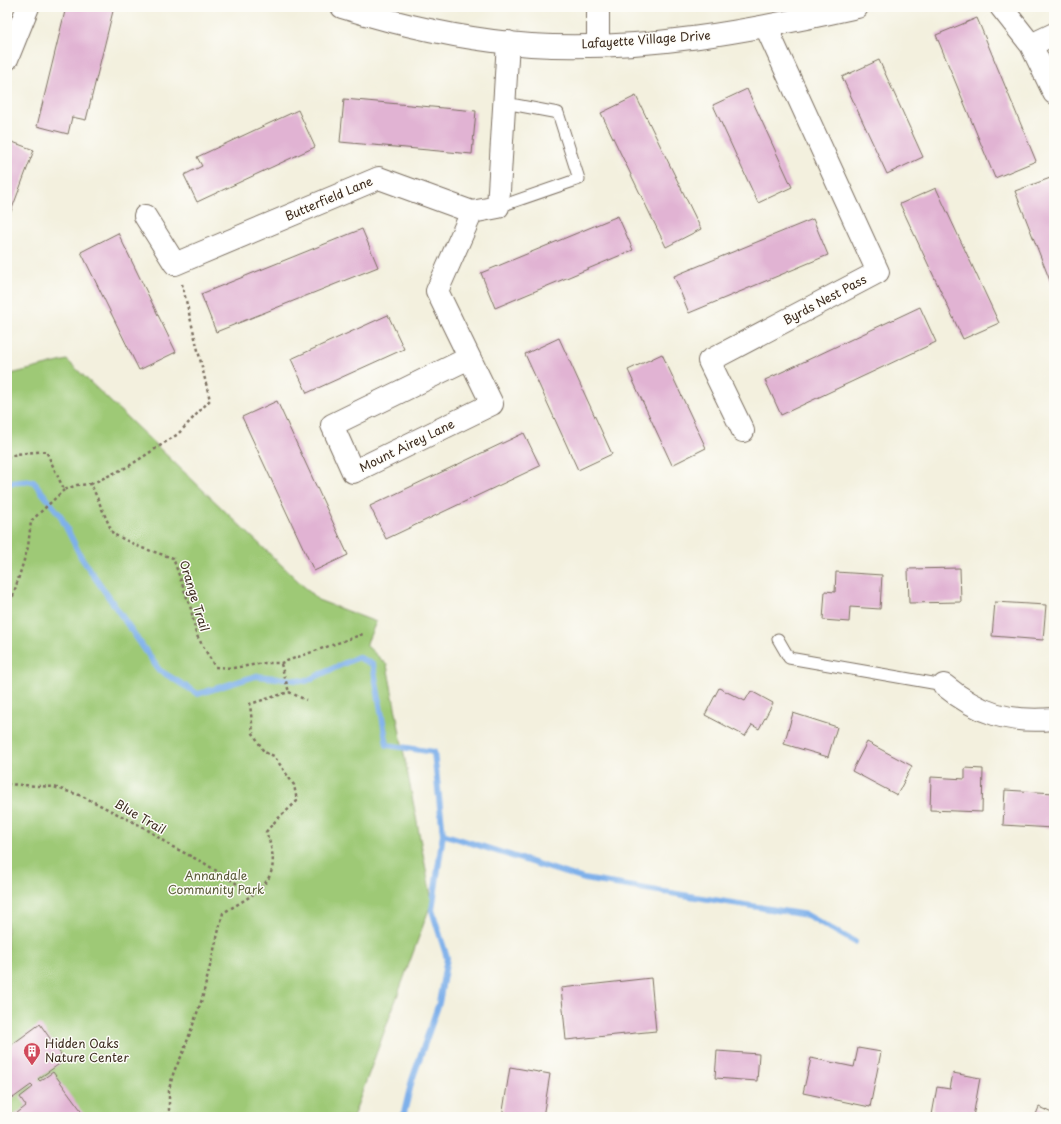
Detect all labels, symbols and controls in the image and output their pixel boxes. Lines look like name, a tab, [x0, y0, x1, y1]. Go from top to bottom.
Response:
street label: Lafayette Village Drive	[581, 26, 711, 52]
street label: Butterfield Lane	[282, 171, 375, 225]
street label: Byrds Nest Pass	[780, 269, 870, 329]
street label: Mount Airey Lane	[356, 414, 457, 476]
street label: Orange Trail	[176, 558, 214, 633]
street label: Blue Trail	[112, 794, 169, 838]
park label: Annandale Community Park	[168, 866, 264, 898]
place label: Hidden Oaks Nature Center	[45, 1034, 129, 1066]
building icon: Hidden Oaks Nature Center	[22, 1041, 42, 1066]

